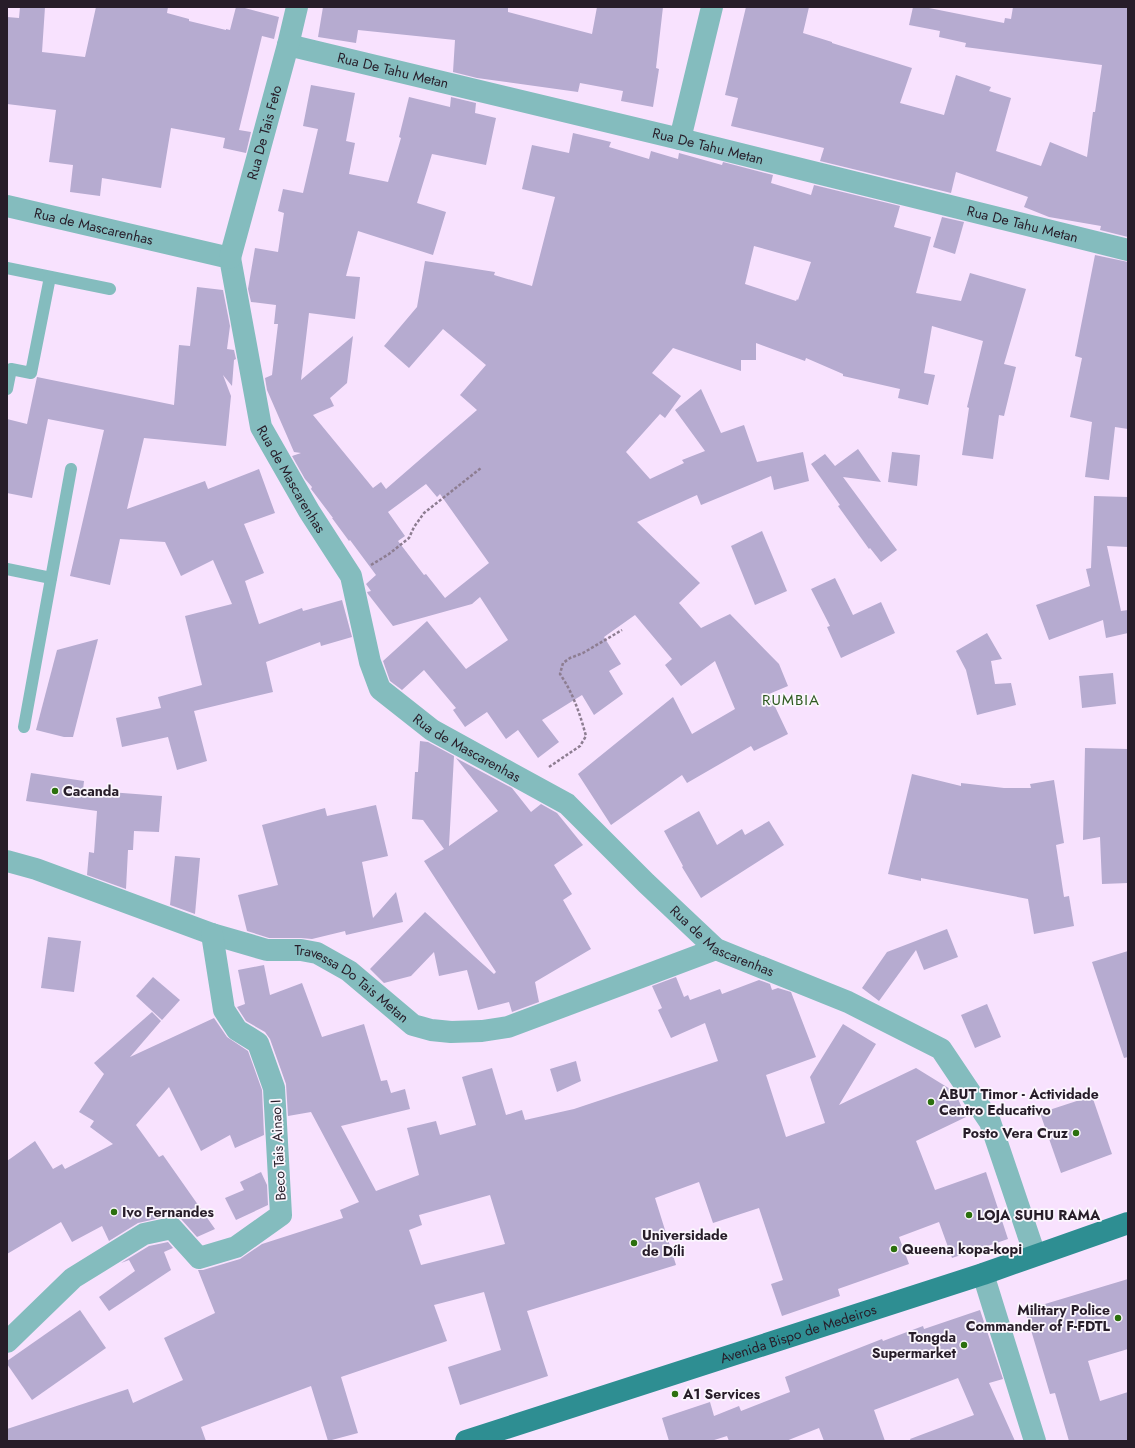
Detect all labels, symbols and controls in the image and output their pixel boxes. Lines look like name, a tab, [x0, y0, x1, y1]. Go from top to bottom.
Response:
street label: Rua De Tahu Metan	[335, 47, 451, 93]
street label: Rua De Tais Feto	[242, 83, 287, 182]
street label: Rua De Tahu Metan	[650, 123, 766, 169]
street label: Rua De Tahu Metan	[965, 200, 1080, 247]
street label: Rua de Mascarenhas	[32, 203, 156, 250]
street label: Rua de Mascarenhas	[252, 421, 331, 537]
district label: RUMBIA	[762, 689, 820, 711]
street label: Rua de Mascarenhas	[409, 709, 525, 787]
place label: Cacanda	[63, 781, 119, 801]
marker: Cacanda	[50, 786, 60, 796]
street label: Rua de Mascarenhas	[666, 901, 778, 981]
street label: Travessa Do Tais Metan	[294, 940, 413, 1027]
place label: ABUT Timor - Actividade Centro Educativo	[938, 1084, 1099, 1120]
marker: ABUT Timor - Actividade Centro Educativo	[926, 1097, 936, 1107]
street label: Beco Tais Ainao I	[265, 1099, 291, 1201]
place label: Posto Vera Cruz	[963, 1123, 1069, 1143]
marker: Posto Vera Cruz	[1071, 1128, 1081, 1138]
place label: Ivo Fernandes	[122, 1202, 215, 1222]
place label: LOJA SUHU RAMA	[977, 1205, 1101, 1225]
marker: Ivo Fernandes	[109, 1207, 119, 1217]
marker: LOJA SUHU RAMA	[964, 1210, 974, 1220]
place label: Universidade de Díli	[642, 1225, 728, 1261]
marker: Universidade de Díli	[629, 1238, 639, 1248]
place label: Queena kopa-kopi	[902, 1239, 1022, 1259]
marker: Queena kopa-kopi	[889, 1244, 899, 1254]
street label: Avenida Bispo de Medeiros	[717, 1299, 879, 1368]
place label: Military Police Commander of F-FDTL	[966, 1300, 1111, 1336]
marker: Military Police Commander of F-FDTL	[1113, 1313, 1123, 1323]
place label: Tongda Supermarket	[872, 1327, 957, 1363]
marker: Tongda Supermarket	[959, 1340, 969, 1350]
place label: A1 Services	[682, 1384, 761, 1404]
marker: A1 Services	[670, 1389, 680, 1399]

